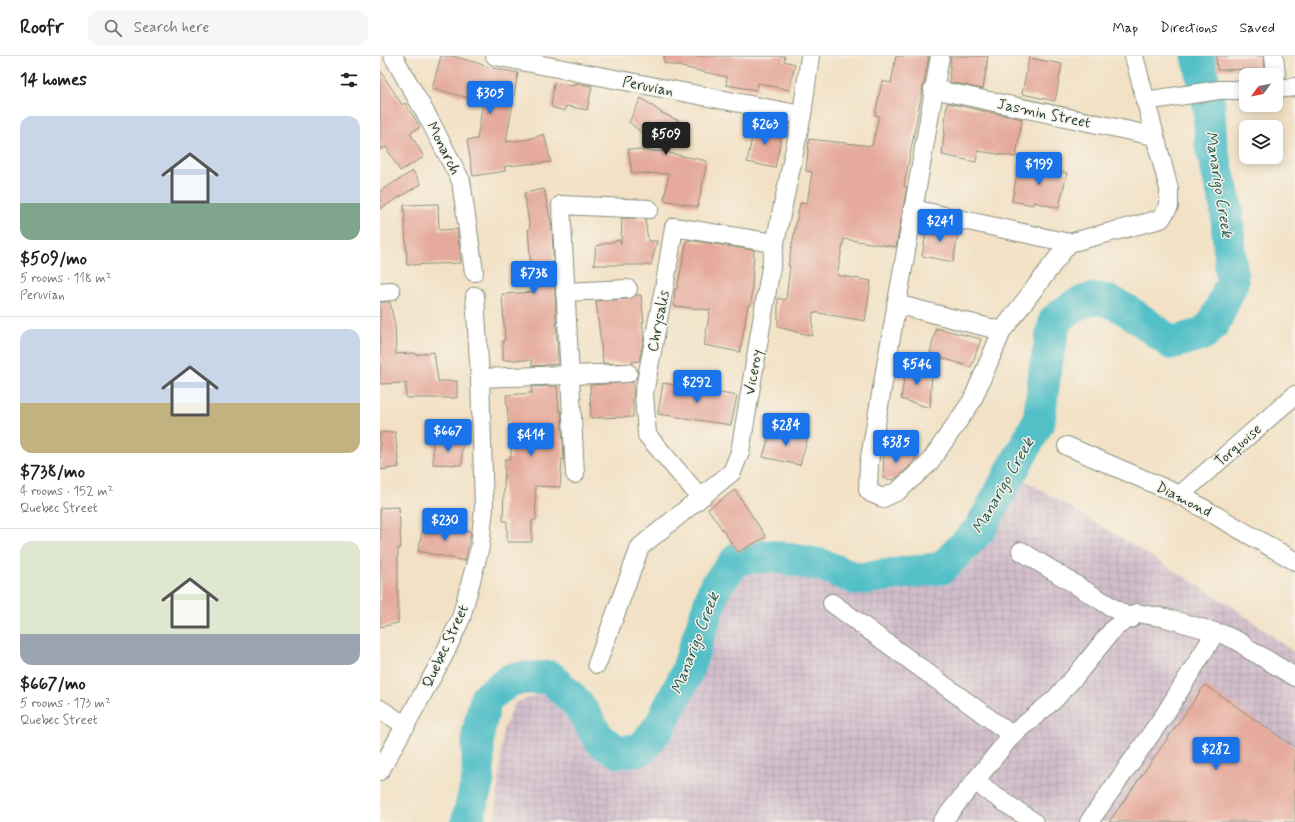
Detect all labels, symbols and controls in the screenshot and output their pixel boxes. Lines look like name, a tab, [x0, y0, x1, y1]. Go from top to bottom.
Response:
search box	[88, 10, 368, 46]
text: Roofr	[20, 15, 64, 40]
icon: search	[102, 17, 124, 39]
text: Search here	[134, 18, 209, 38]
text: Map	[1112, 19, 1138, 37]
text: Directions	[1160, 19, 1218, 37]
text: Saved	[1240, 19, 1275, 37]
north arrow	[1239, 68, 1283, 112]
map controls	[1239, 68, 1283, 164]
text: 14 homes	[20, 69, 87, 91]
icon: filters	[338, 69, 360, 91]
street label: Peruvian	[620, 72, 675, 102]
pin: $305	[466, 81, 514, 115]
text: $305	[476, 85, 504, 102]
street label: Jasmin Street	[995, 94, 1093, 134]
pin: $263	[741, 112, 789, 146]
text: $263	[752, 116, 778, 133]
street label: Monarch	[421, 119, 465, 178]
button: layers	[1239, 120, 1283, 164]
pin: $509	[642, 122, 690, 156]
text: $509	[651, 126, 681, 143]
water label: Manarigo Creek	[1200, 129, 1237, 240]
icon: home	[154, 142, 226, 214]
pin: $199	[1015, 152, 1063, 186]
text: $199	[1025, 156, 1053, 173]
pin: $241	[916, 209, 964, 243]
text: $241	[927, 213, 953, 230]
text: $509/mo	[20, 248, 87, 270]
pin: $738	[510, 261, 558, 295]
text: $738	[520, 265, 548, 282]
text: 5 rooms · 118 m²	[20, 270, 111, 287]
text: Peruvian	[20, 287, 65, 304]
street label: Chrysalis	[643, 288, 675, 354]
street label: Viceroy	[740, 348, 768, 396]
pin: $546	[893, 352, 941, 386]
icon: home	[154, 355, 226, 427]
text: $546	[902, 356, 932, 373]
pin: $292	[673, 370, 721, 404]
text: $292	[682, 374, 712, 391]
pin: $284	[762, 413, 810, 447]
text: $284	[772, 417, 800, 434]
pin: $667	[424, 419, 472, 453]
street label: Torquoise	[1211, 420, 1267, 472]
text: $667	[434, 423, 462, 440]
pin: $414	[507, 423, 555, 457]
text: $414	[517, 427, 545, 444]
pin: $385	[872, 430, 920, 464]
water label: Manarigo Creek	[967, 433, 1040, 538]
text: $385	[882, 434, 910, 451]
text: $738/mo	[20, 461, 85, 483]
street label: Diamond	[1152, 477, 1215, 522]
text: 4 rooms · 152 m²	[20, 483, 113, 500]
text: Quebec Street	[20, 500, 98, 517]
pin: $230	[421, 508, 469, 542]
text: $230	[431, 512, 459, 529]
icon: home	[154, 567, 226, 639]
water label: Manarigo Creek	[666, 589, 725, 697]
street label: Quebec Street	[418, 601, 474, 691]
text: $667/mo	[20, 673, 86, 695]
text: 5 rooms · 173 m²	[20, 695, 111, 712]
text: Quebec Street	[20, 712, 98, 729]
pin: $282	[1192, 737, 1240, 771]
text: $282	[1202, 741, 1230, 758]

